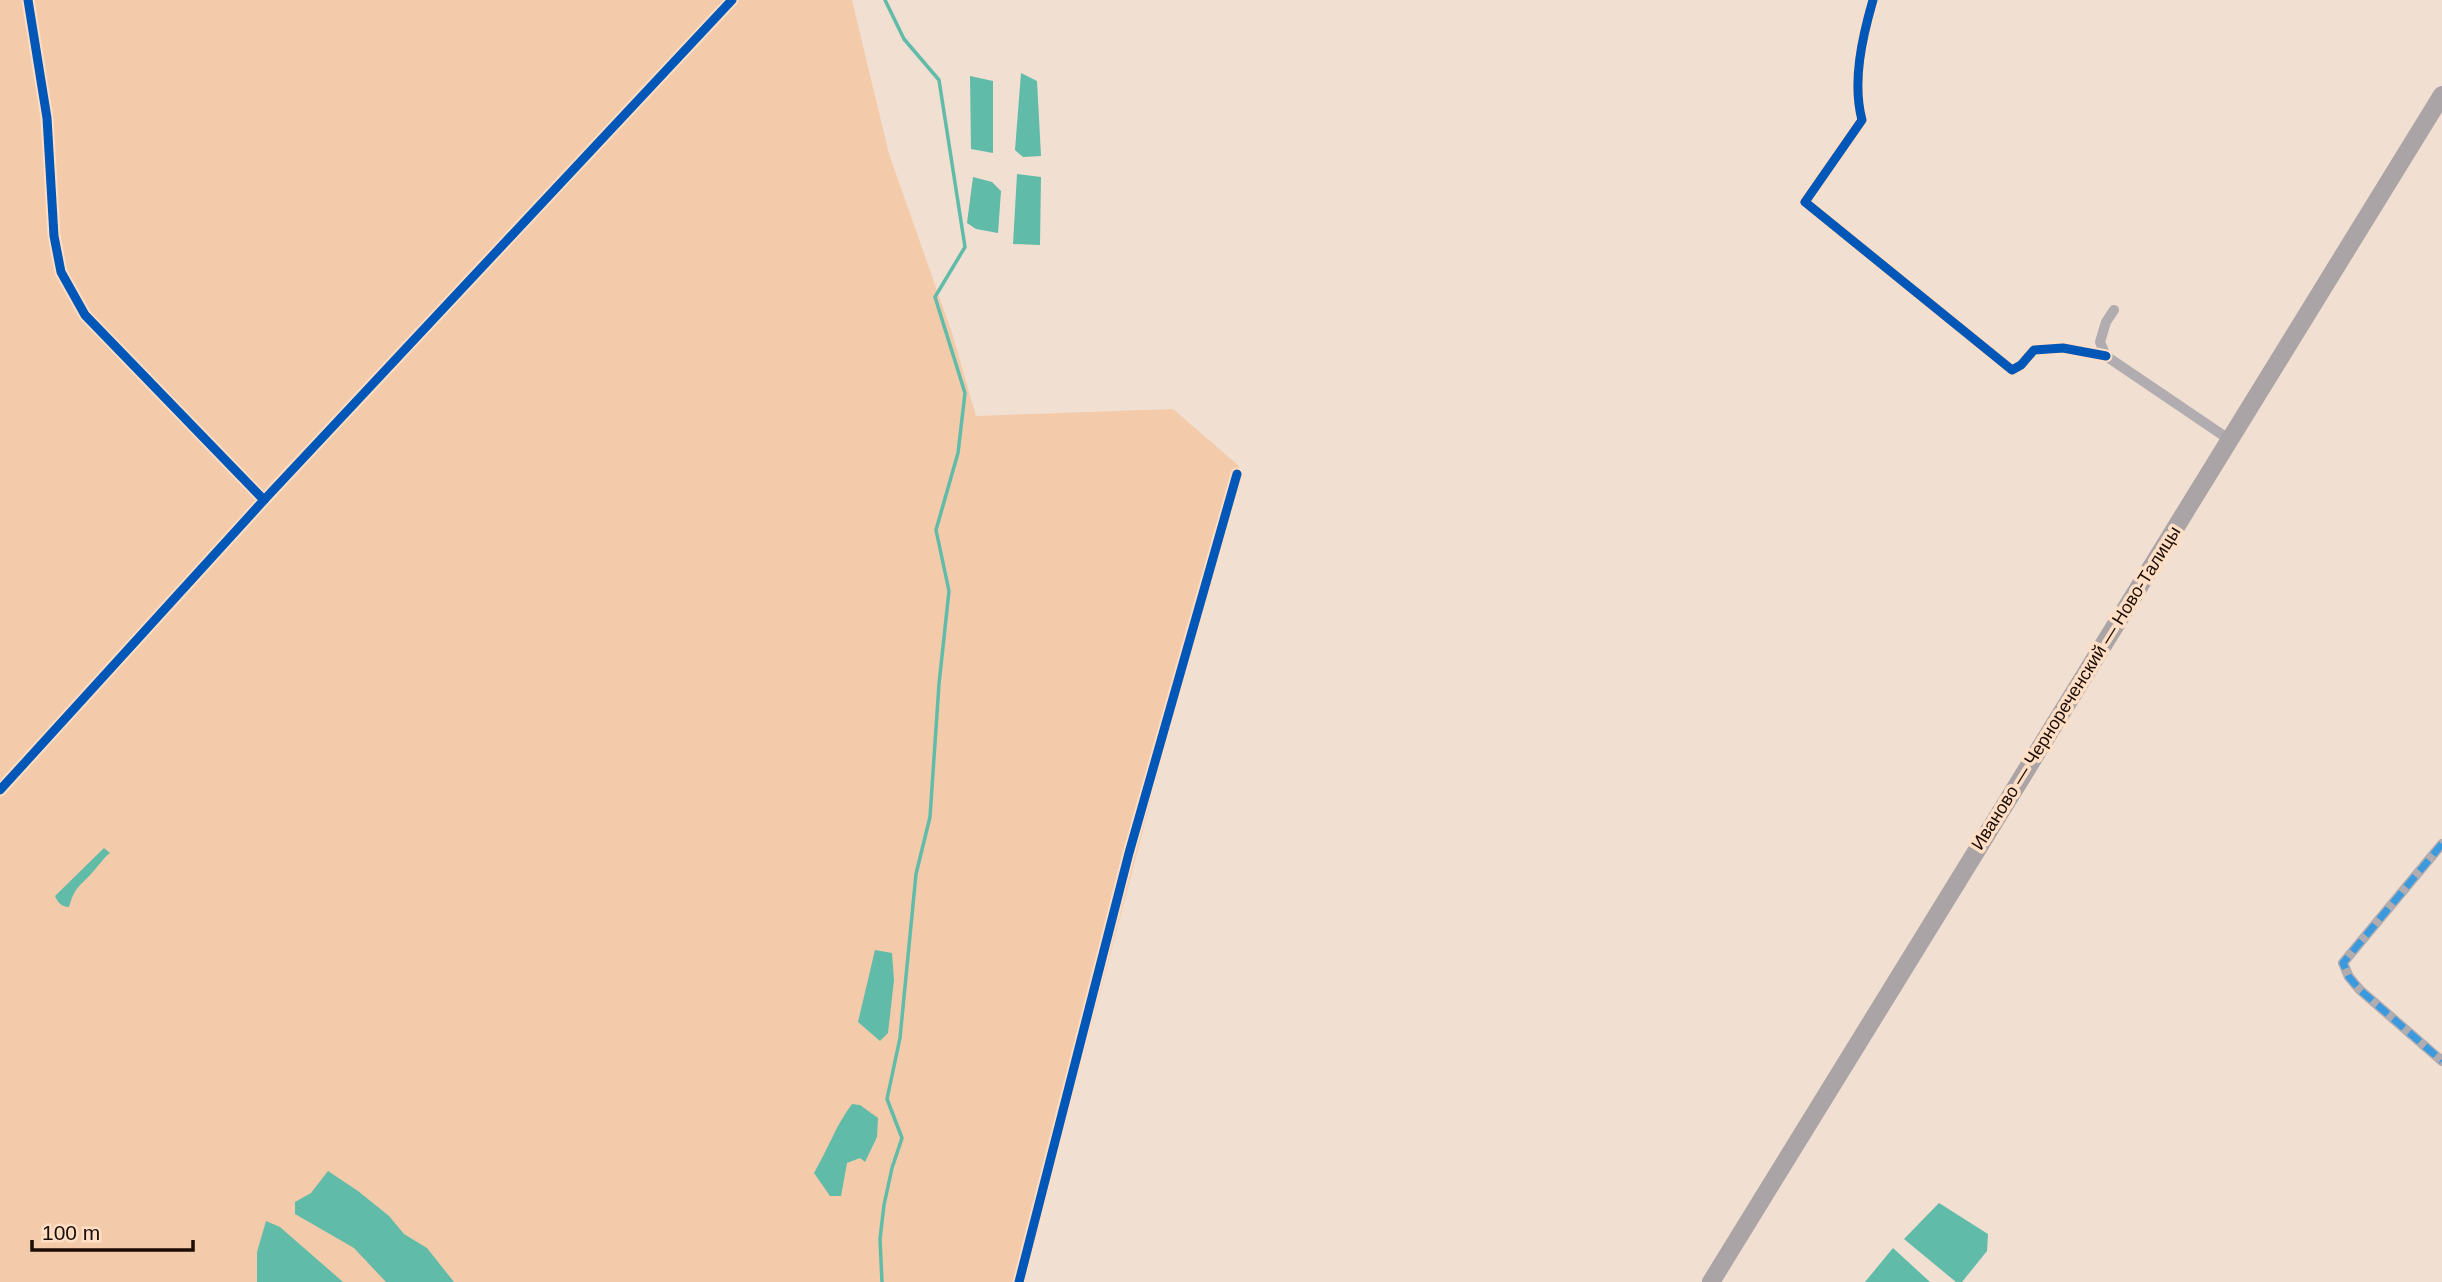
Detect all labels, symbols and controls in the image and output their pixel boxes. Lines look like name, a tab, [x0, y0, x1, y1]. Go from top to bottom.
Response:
street label: Иваново — Чернореченский — Ново-Талицы	[1967, 523, 2185, 853]
scale bar	[32, 1208, 192, 1252]
text: 100 m	[42, 1221, 100, 1244]

